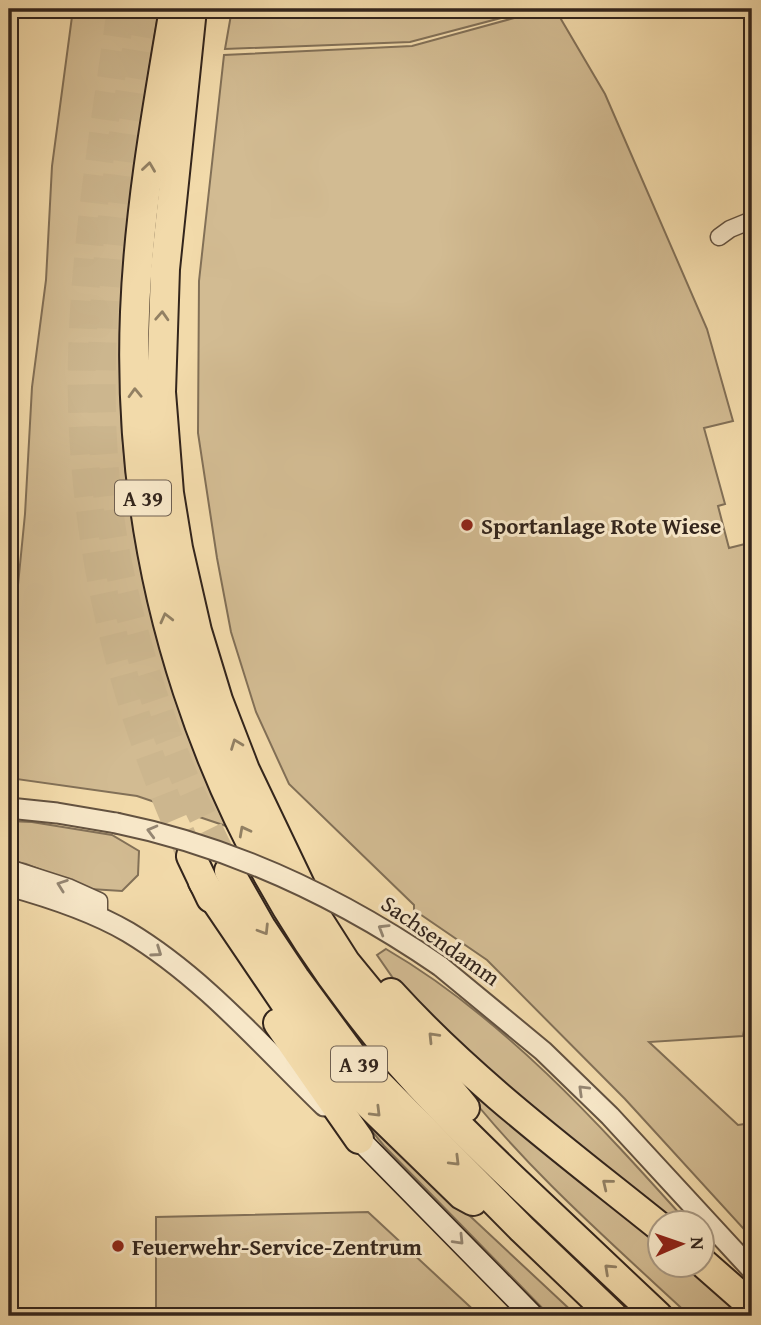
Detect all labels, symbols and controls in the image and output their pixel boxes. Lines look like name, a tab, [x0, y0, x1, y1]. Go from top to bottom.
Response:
one-way arrow	[141, 161, 156, 172]
one-way arrow	[155, 311, 170, 322]
one-way arrow	[128, 388, 143, 399]
road number: A 39	[115, 480, 171, 516]
place label: Sportanlage Rote Wiese	[481, 509, 721, 542]
marker: Sportanlage Rote Wiese	[459, 517, 475, 533]
one-way arrow	[160, 612, 174, 624]
one-way arrow	[230, 739, 244, 751]
one-way arrow	[146, 825, 158, 839]
one-way arrow	[239, 826, 252, 838]
one-way arrow	[57, 879, 69, 893]
street label: Sachsendamm	[375, 887, 507, 993]
one-way arrow	[255, 922, 268, 935]
one-way arrow	[378, 924, 391, 937]
one-way arrow	[149, 944, 162, 956]
one-way arrow	[429, 1032, 442, 1045]
road number: A 39	[331, 1046, 387, 1082]
one-way arrow	[579, 1085, 592, 1098]
one-way arrow	[368, 1104, 381, 1117]
one-way arrow	[446, 1153, 459, 1166]
one-way arrow	[602, 1180, 614, 1193]
north arrow	[646, 1210, 716, 1280]
place label: Feuerwehr-Service-Zentrum	[132, 1230, 422, 1263]
one-way arrow	[451, 1232, 463, 1244]
text: N	[684, 1237, 712, 1251]
marker: Feuerwehr-Service-Zentrum	[110, 1238, 126, 1254]
one-way arrow	[604, 1265, 617, 1278]

